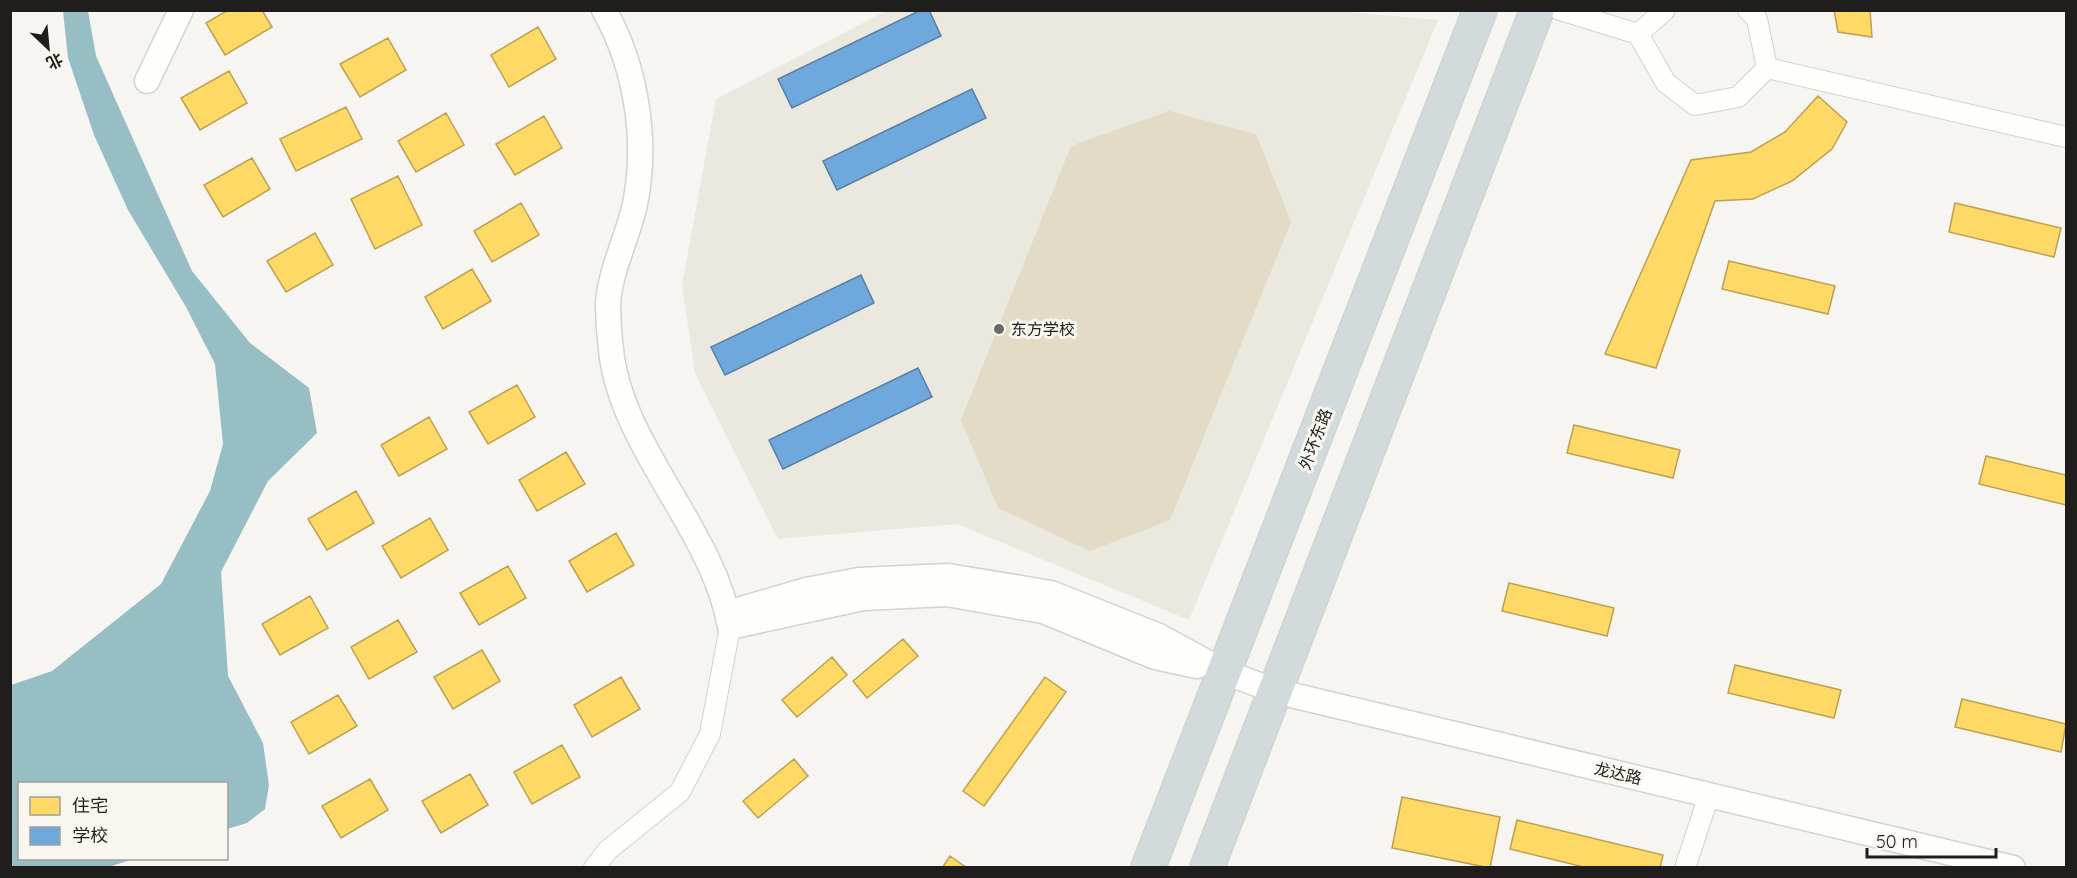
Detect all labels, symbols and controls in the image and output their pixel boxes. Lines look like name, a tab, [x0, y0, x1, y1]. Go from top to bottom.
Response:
north arrow	[18, 18, 78, 78]
text: 北	[43, 49, 66, 74]
place label: 东方学校	[1011, 319, 1075, 339]
marker: 东方学校	[992, 322, 1006, 336]
street label: 外环东路	[1294, 406, 1336, 472]
street label: 龙达路	[1592, 758, 1644, 788]
legend	[18, 782, 228, 860]
text: 住宅	[72, 794, 108, 817]
scale bar	[1867, 821, 1996, 859]
text: 学校	[72, 824, 108, 847]
text: 50 m	[1876, 830, 1918, 853]

